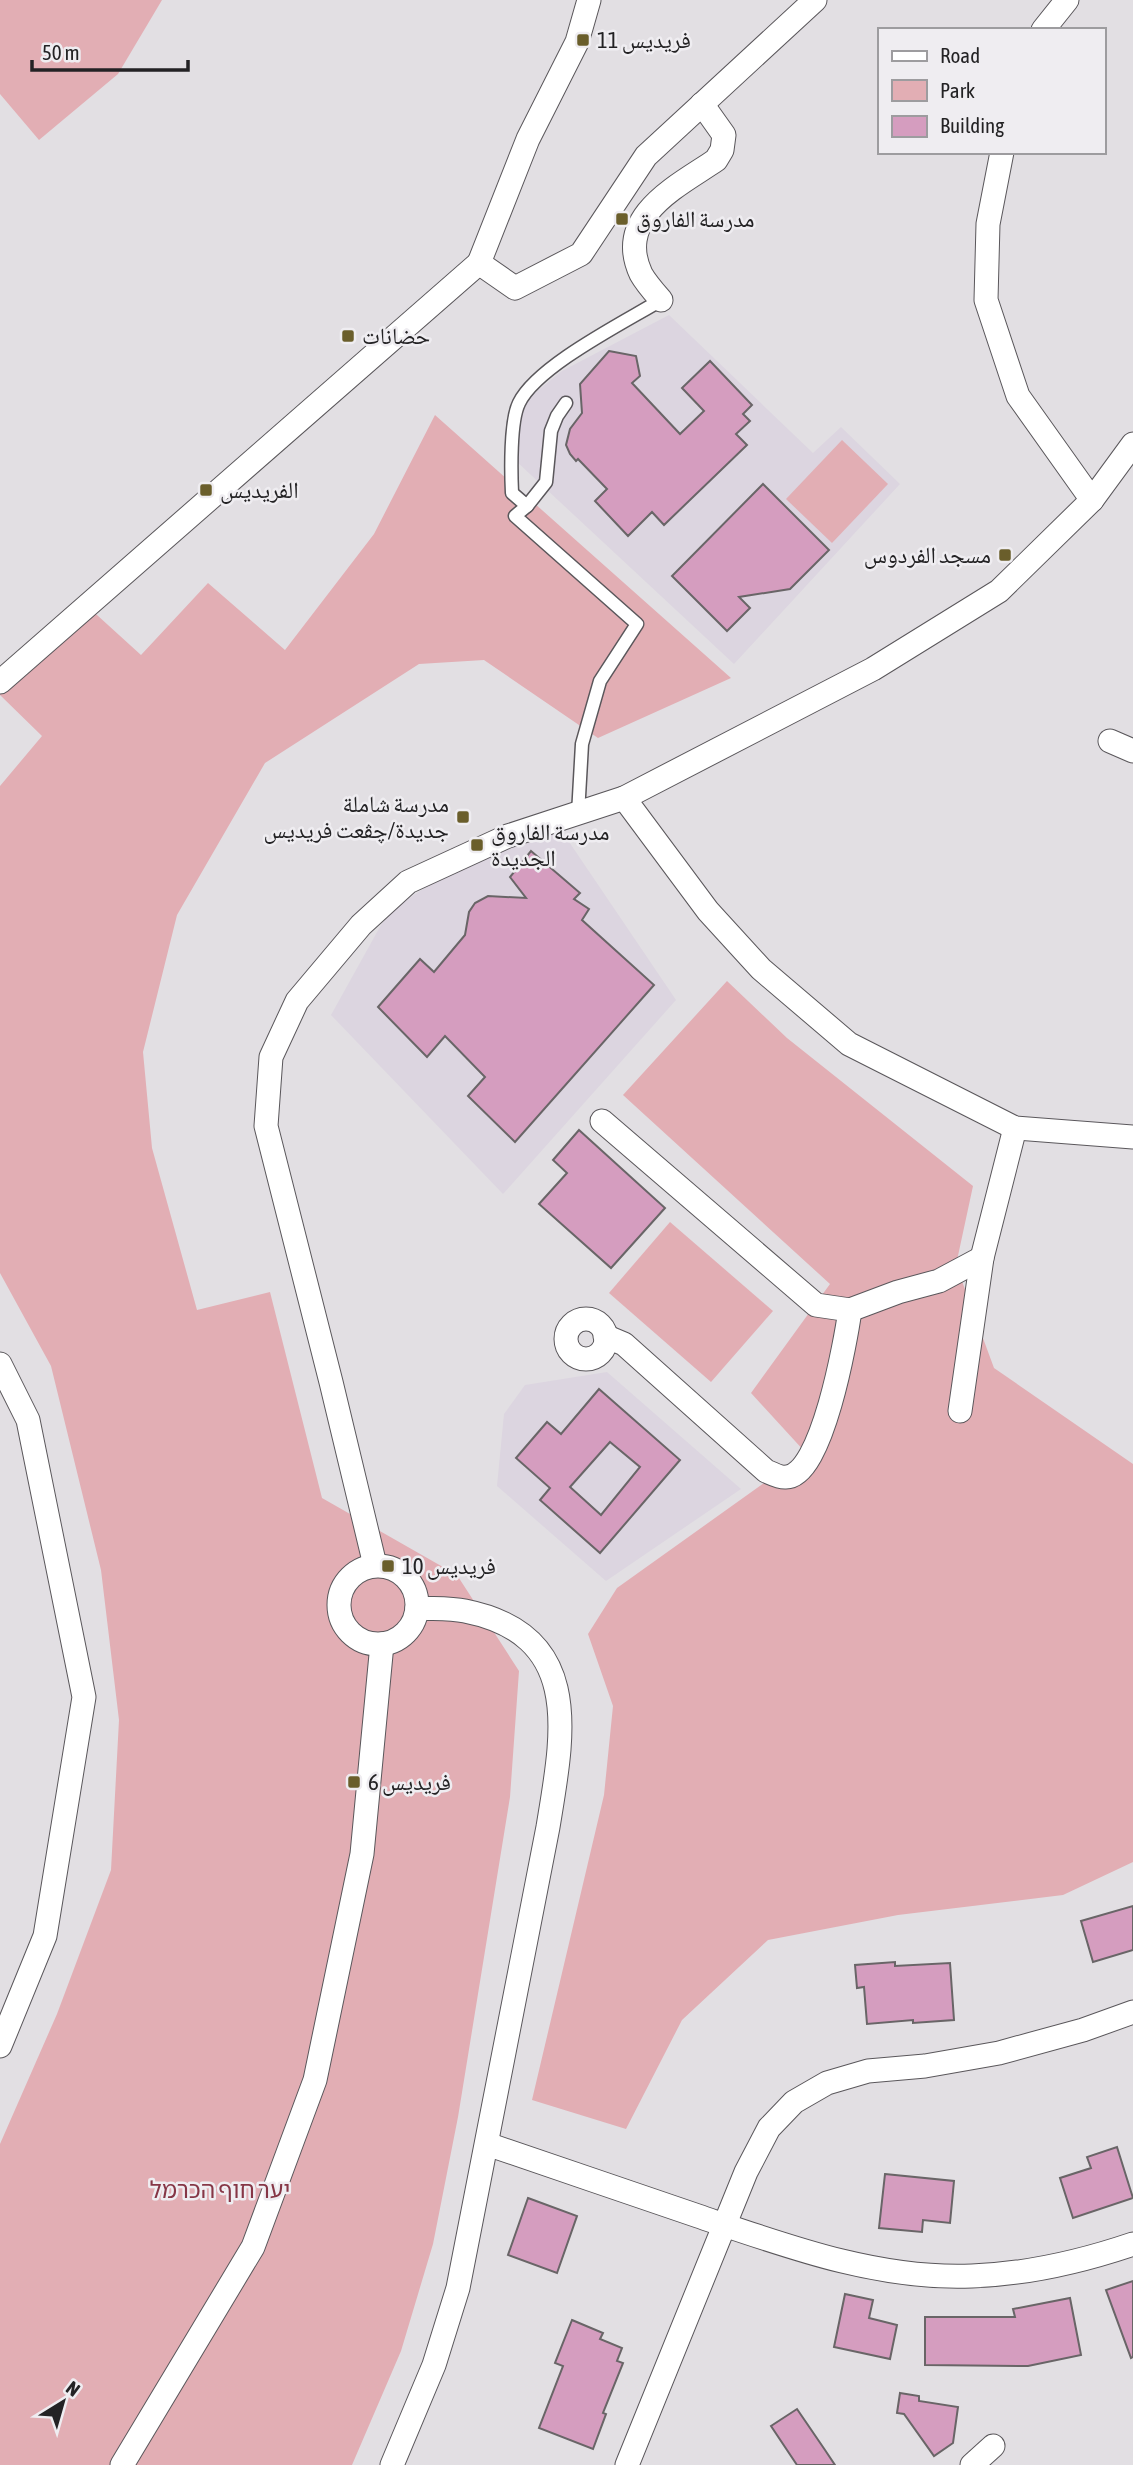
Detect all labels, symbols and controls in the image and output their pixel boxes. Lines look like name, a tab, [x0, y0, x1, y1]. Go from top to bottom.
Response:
place label: فريديس 11	[597, 27, 691, 54]
scale bar	[32, 28, 187, 72]
legend	[878, 28, 1105, 154]
marker: فريديس 11	[575, 32, 591, 48]
text: 50 m	[42, 40, 80, 64]
text: Road	[940, 43, 980, 67]
text: Park	[940, 78, 975, 102]
text: Building	[940, 113, 1004, 137]
place label: مدرسة الفاروق	[636, 206, 755, 233]
marker: مدرسة الفاروق	[614, 211, 630, 227]
place label: حضانات	[362, 323, 430, 349]
marker: حضانات	[340, 328, 356, 344]
place label: الفريديس	[220, 477, 299, 504]
marker: الفريديس	[198, 482, 214, 498]
place label: مسجد الفردوس	[864, 542, 991, 569]
marker: مسجد الفردوس	[997, 547, 1013, 563]
place label: مدرسة شاملة جديدة/چڤعت فريديس	[264, 791, 449, 844]
marker: مدرسة شاملة جديدة/چڤعت فريديس	[455, 809, 471, 825]
place label: مدرسة الفاروق الجديدة	[491, 819, 610, 871]
marker: مدرسة الفاروق الجديدة	[469, 837, 485, 853]
place label: فريديس 10	[402, 1553, 496, 1580]
marker: فريديس 10	[380, 1558, 396, 1574]
place label: فريديس 6	[368, 1769, 451, 1796]
marker: فريديس 6	[346, 1774, 362, 1790]
park label: יער חוף הכרמל	[150, 2177, 290, 2203]
north arrow	[28, 2367, 98, 2437]
text: N	[62, 2376, 84, 2401]

